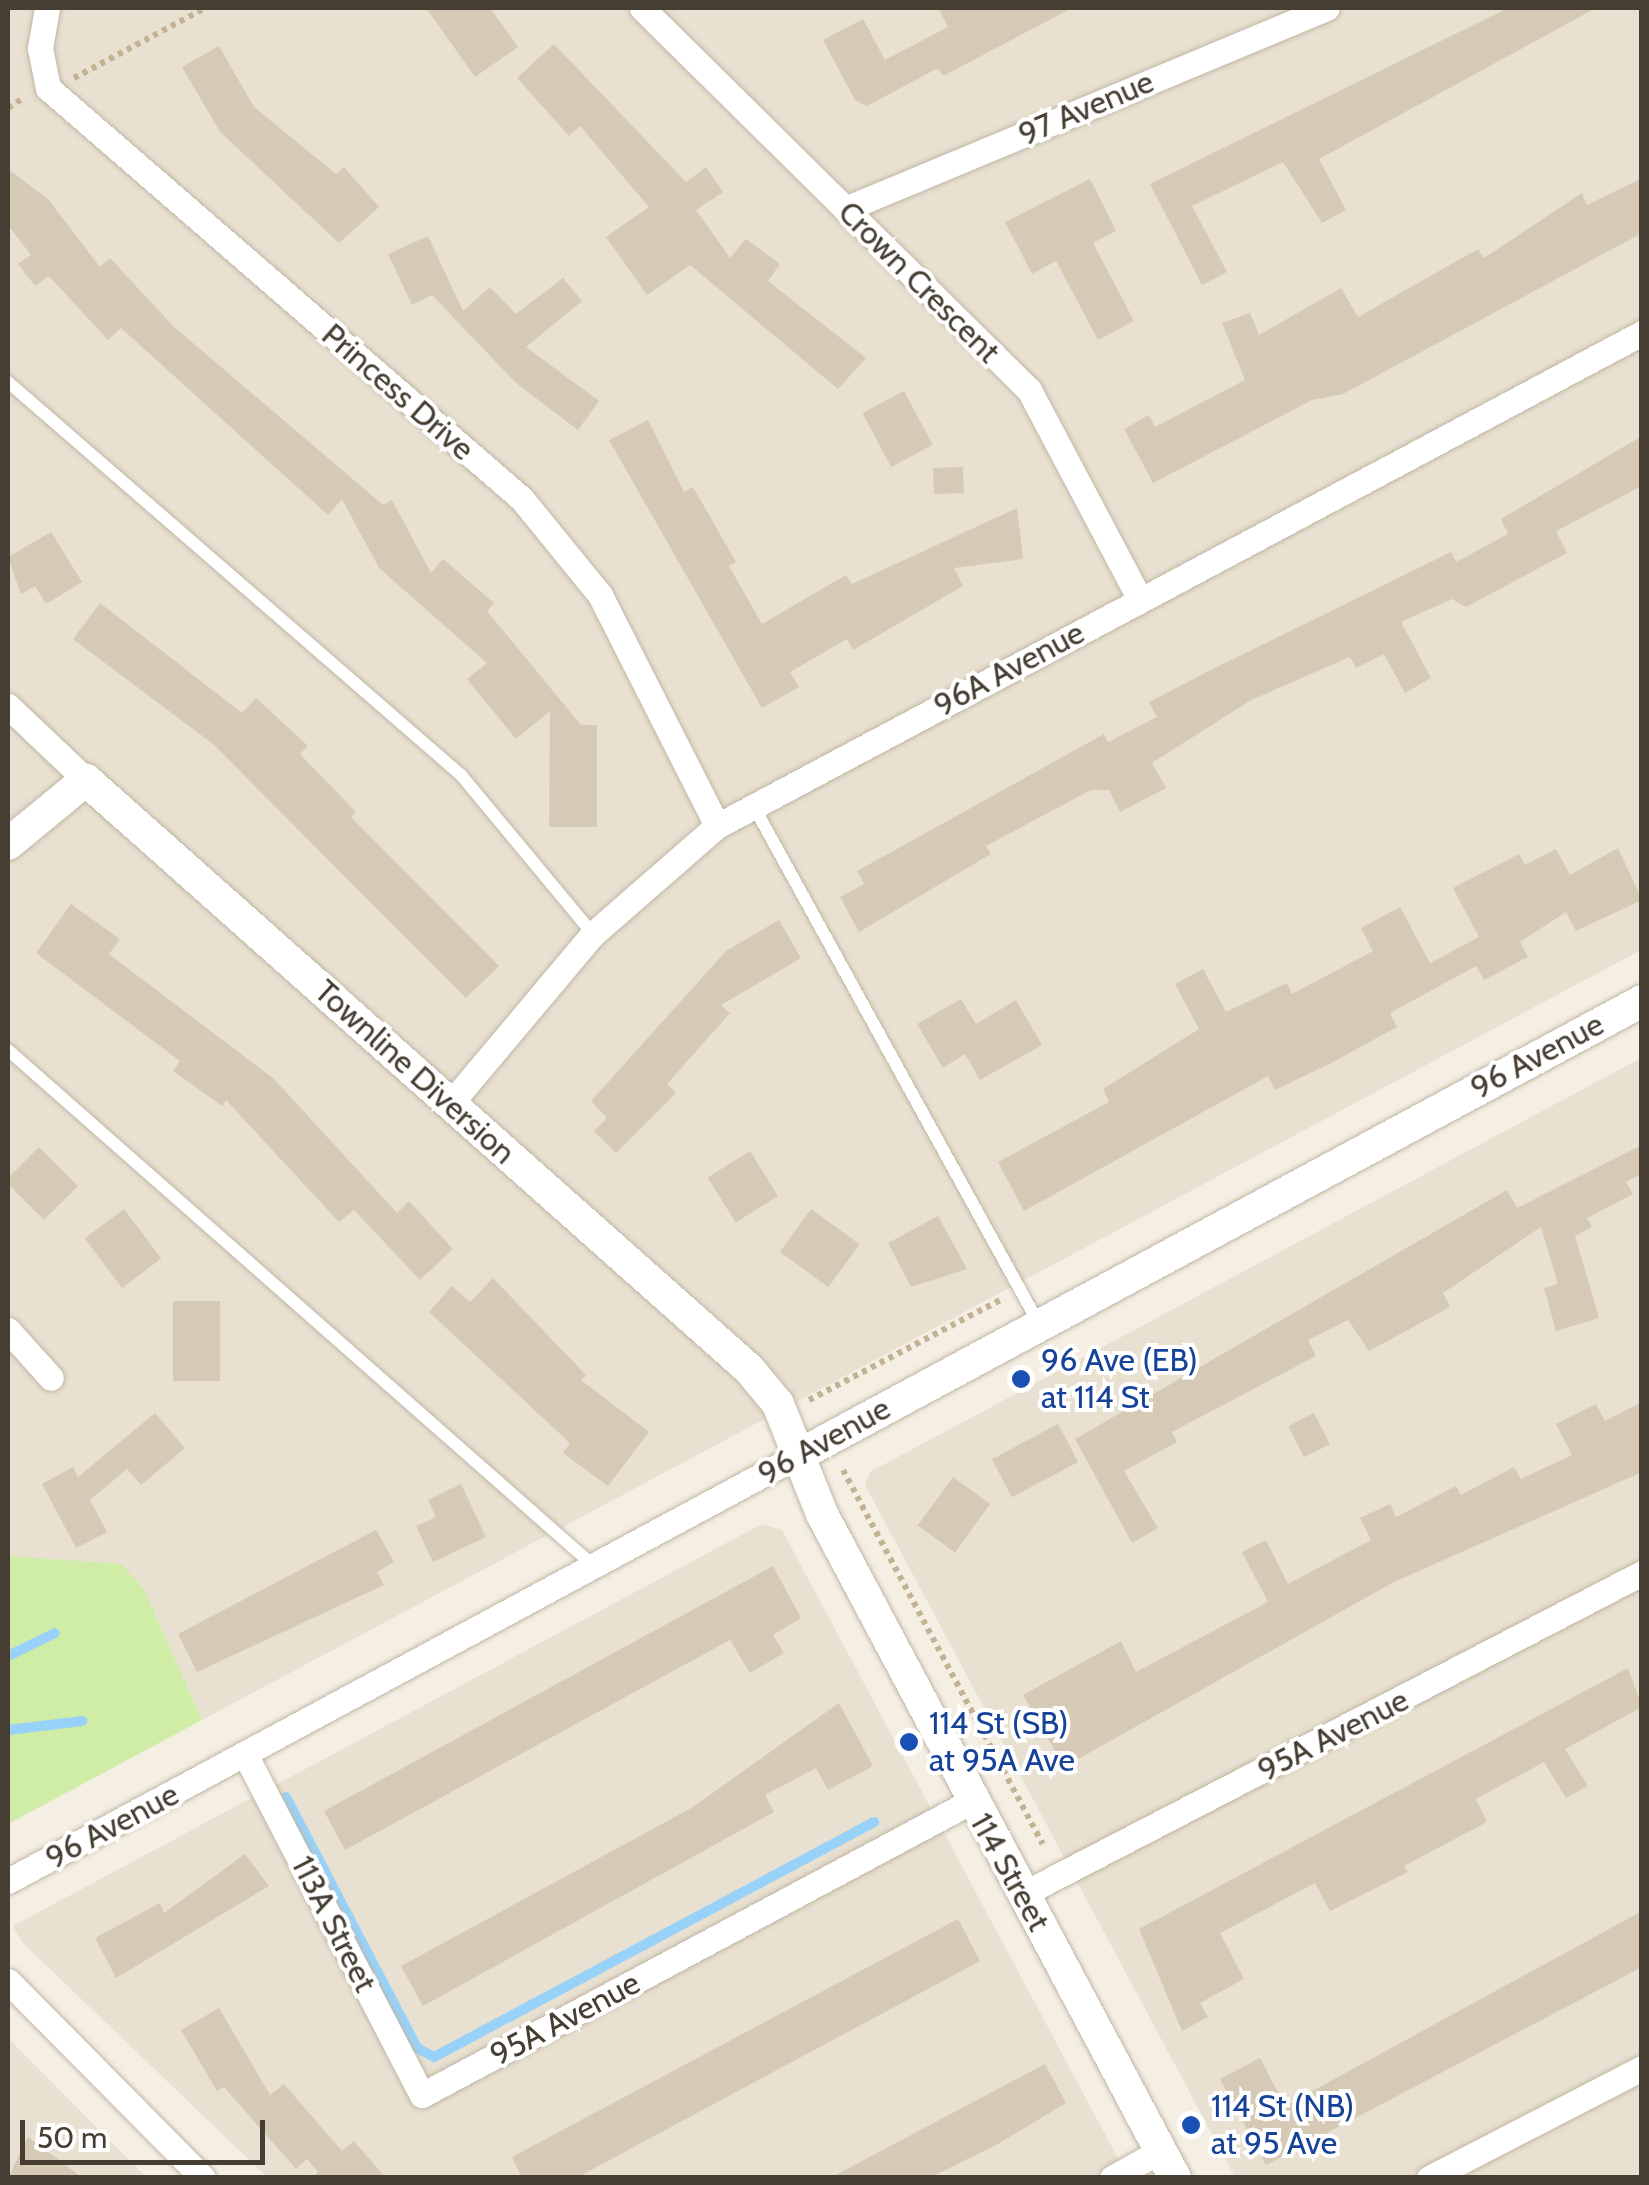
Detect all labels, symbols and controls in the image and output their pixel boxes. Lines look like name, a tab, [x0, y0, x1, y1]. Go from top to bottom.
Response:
street label: 97 Avenue	[1013, 62, 1159, 154]
street label: Crown Crescent	[830, 193, 1008, 371]
street label: Princess Drive	[314, 316, 482, 468]
street label: 96A Avenue	[927, 613, 1091, 725]
street label: Townline Diversion	[307, 972, 523, 1172]
street label: 96 Avenue	[1464, 1005, 1610, 1107]
place label: 96 Ave (EB) at 114 St	[1041, 1342, 1198, 1417]
marker: 96 Ave (EB) at 114 St	[1010, 1368, 1032, 1390]
street label: 96 Avenue	[751, 1389, 897, 1493]
street label: 95A Avenue	[1251, 1681, 1415, 1789]
place label: 114 St (SB) at 95A Ave	[929, 1705, 1075, 1780]
marker: 114 St (SB) at 95A Ave	[898, 1731, 920, 1753]
street label: 96 Avenue	[39, 1775, 185, 1877]
street label: 114 Street	[962, 1806, 1058, 1938]
street label: 113A Street	[283, 1850, 385, 1998]
street label: 95A Avenue	[484, 1964, 646, 2074]
place label: 114 St (NB) at 95 Ave	[1211, 2088, 1354, 2163]
scale bar	[25, 2100, 270, 2162]
marker: 114 St (NB) at 95 Ave	[1180, 2114, 1202, 2136]
text: 50 m	[37, 2119, 107, 2156]

